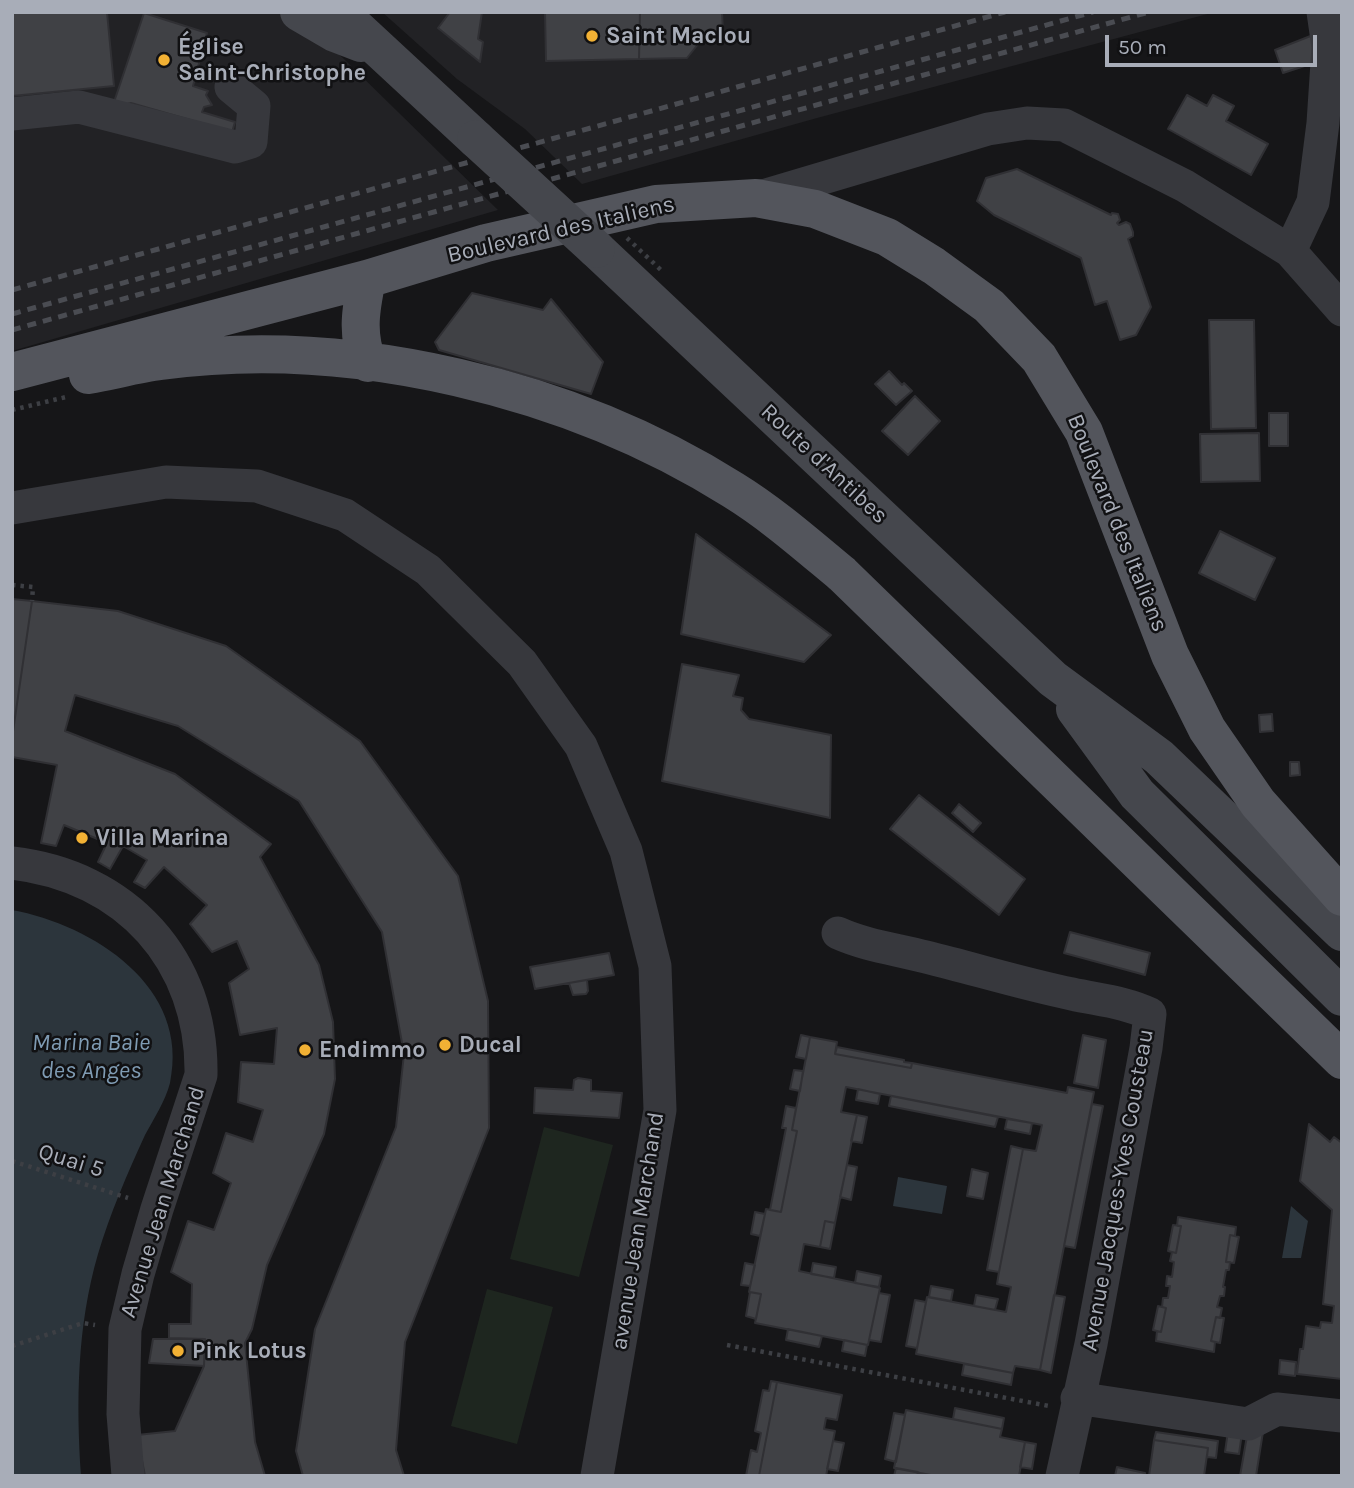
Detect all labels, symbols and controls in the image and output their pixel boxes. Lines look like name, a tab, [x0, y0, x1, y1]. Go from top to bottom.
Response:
scale bar	[1109, 21, 1321, 65]
place label: Saint Maclou	[606, 22, 751, 50]
marker: Saint Maclou	[584, 28, 600, 44]
place label: Église Saint-Christophe	[178, 33, 366, 87]
text: 50 m	[1118, 35, 1167, 59]
marker: Église Saint-Christophe	[156, 52, 172, 68]
street label: Boulevard des Italiens	[445, 190, 677, 270]
street label: Route d'Antibes	[755, 398, 893, 530]
street label: Boulevard des Italiens	[1061, 410, 1173, 636]
place label: Villa Marina	[96, 824, 229, 852]
marker: Villa Marina	[74, 830, 90, 846]
street label: Avenue Jacques-Yves Cousteau	[1076, 1027, 1160, 1353]
water label: Marina Baie des Anges	[32, 1029, 150, 1085]
place label: Ducal	[459, 1031, 522, 1059]
place label: Endimmo	[319, 1036, 425, 1064]
marker: Ducal	[437, 1037, 453, 1053]
marker: Endimmo	[297, 1042, 313, 1058]
street label: Avenue Jean Marchand	[115, 1083, 211, 1321]
street label: avenue Jean Marchand	[606, 1110, 670, 1352]
street label: Quai 5	[35, 1138, 107, 1184]
place label: Pink Lotus	[192, 1337, 307, 1365]
marker: Pink Lotus	[170, 1343, 186, 1359]

